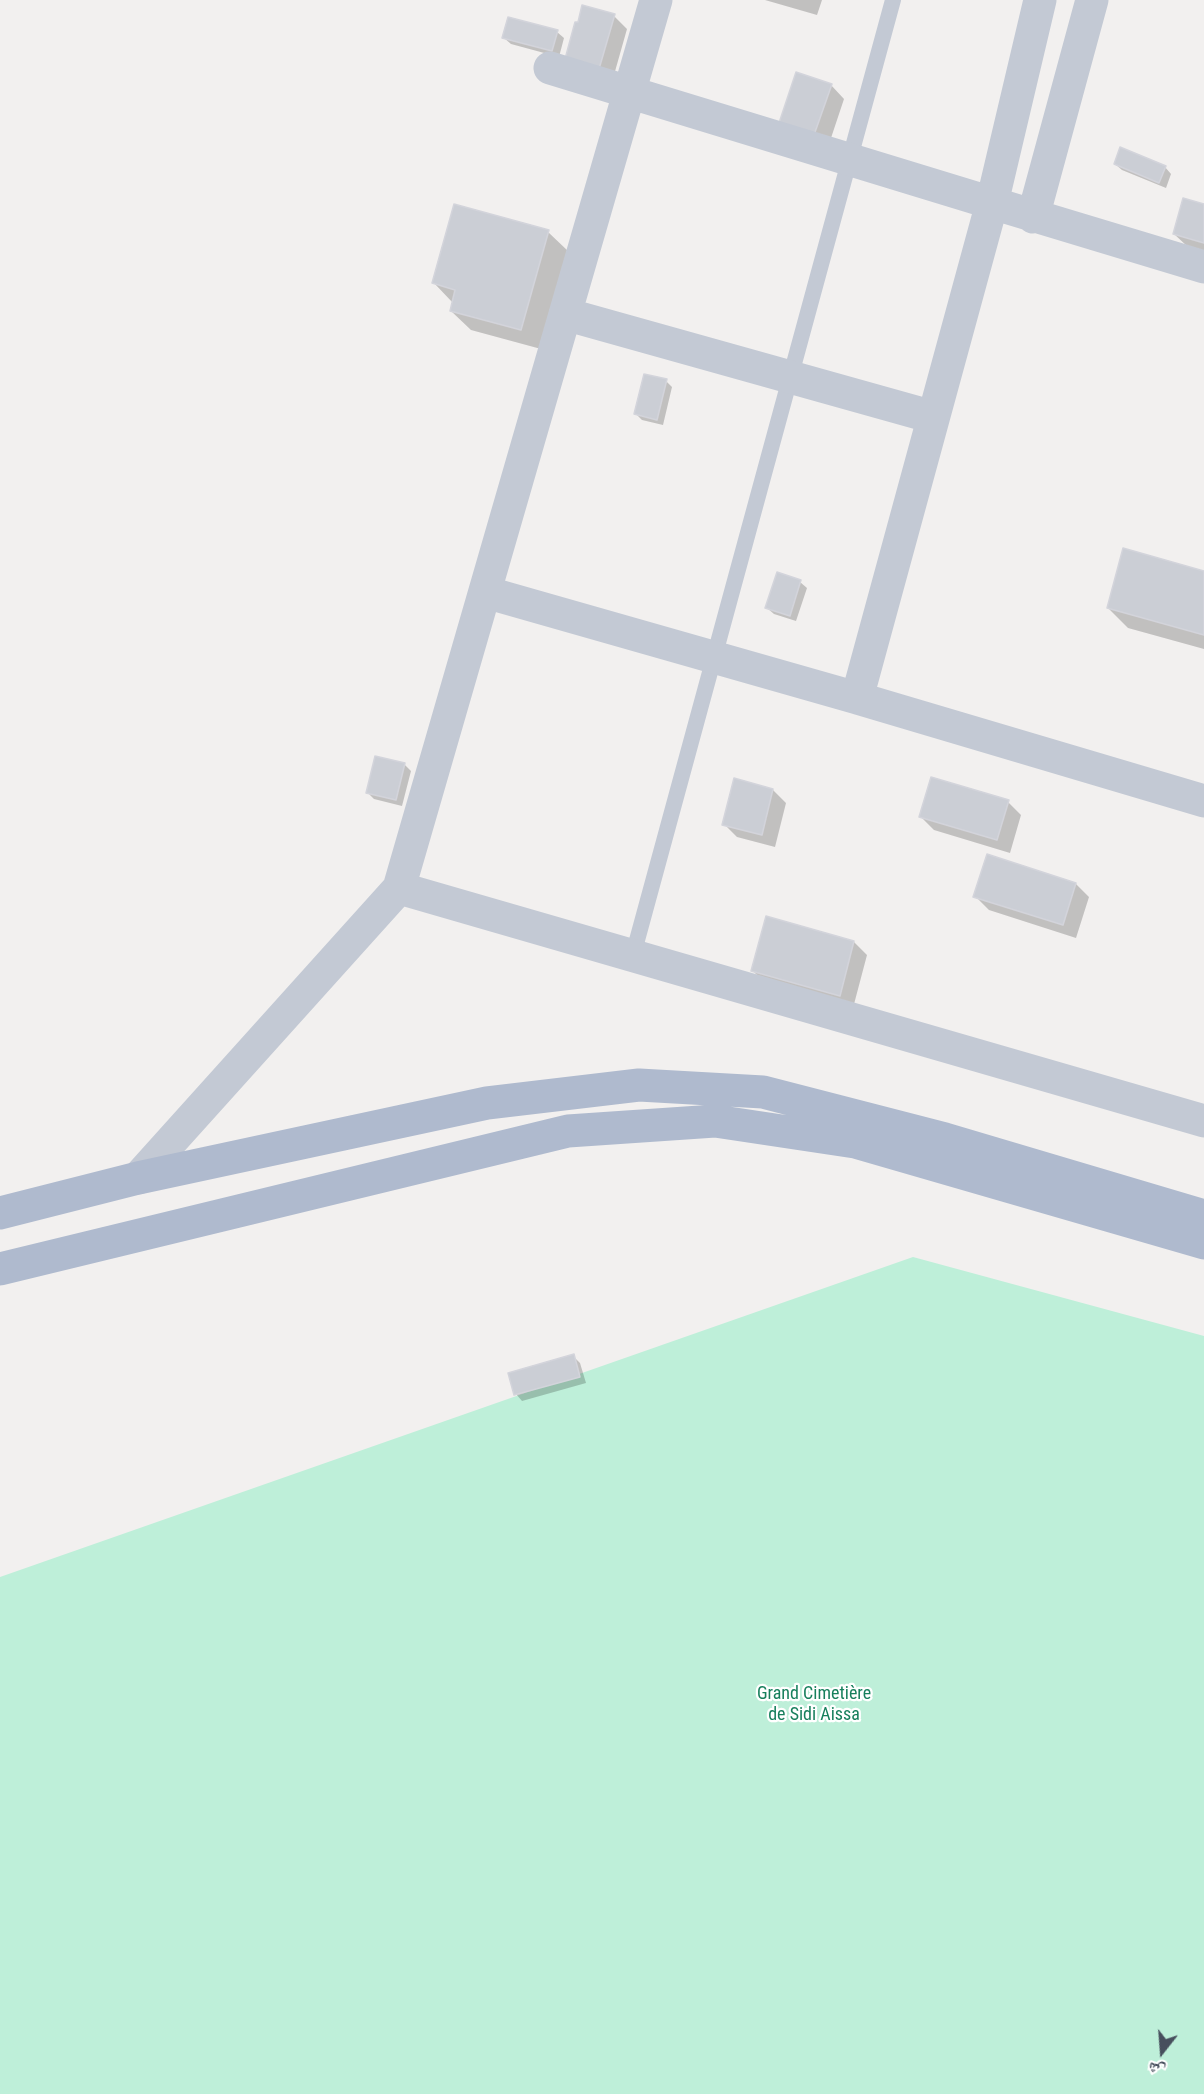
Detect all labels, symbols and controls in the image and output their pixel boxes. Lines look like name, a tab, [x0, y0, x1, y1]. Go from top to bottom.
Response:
park label: Grand Cimetière de Sidi Aissa	[757, 1683, 871, 1726]
north arrow	[1132, 2022, 1192, 2082]
text: ش	[1146, 2058, 1167, 2081]

